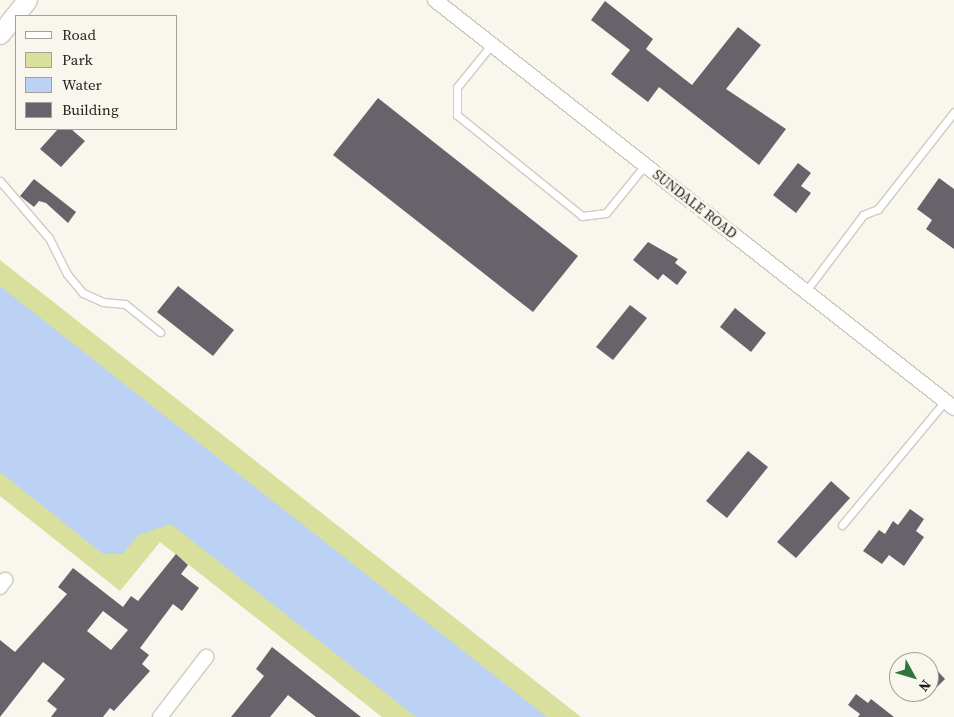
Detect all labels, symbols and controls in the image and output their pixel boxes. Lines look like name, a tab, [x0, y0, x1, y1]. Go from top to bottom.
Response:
legend	[15, 15, 178, 130]
text: Road	[62, 24, 96, 45]
text: Park	[62, 49, 93, 70]
text: Water	[62, 74, 102, 95]
text: Building	[62, 99, 119, 120]
street label: SUNDALE ROAD	[650, 166, 740, 242]
north arrow	[889, 652, 939, 702]
text: N	[914, 676, 936, 696]

